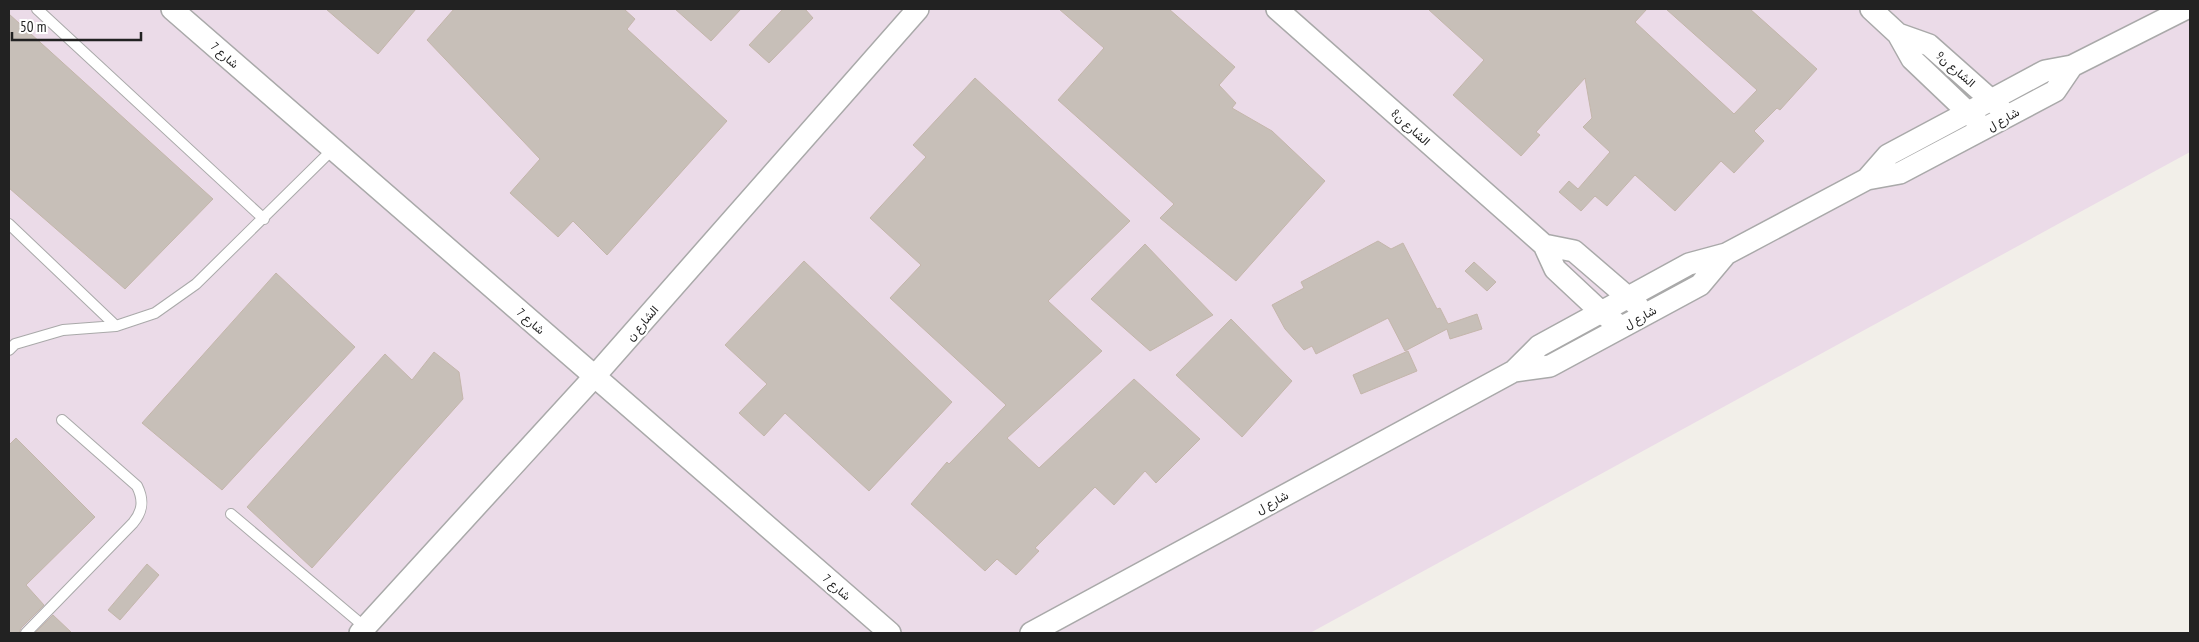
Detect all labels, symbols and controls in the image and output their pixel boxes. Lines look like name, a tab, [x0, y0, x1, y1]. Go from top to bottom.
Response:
scale bar	[12, 10, 141, 42]
text: 50 m	[20, 17, 46, 36]
street label: شارع 7	[207, 39, 242, 73]
street label: الشارع ن9	[1932, 48, 1979, 92]
street label: شارع ل	[1984, 104, 2023, 136]
street label: الشارع ن8	[1387, 106, 1434, 150]
street label: الشارع ن	[623, 302, 663, 345]
street label: شارع ل	[1621, 302, 1660, 333]
street label: شارع 7	[513, 305, 548, 339]
street label: شارع ل	[1253, 487, 1292, 518]
street label: شارع 7	[819, 571, 854, 605]

